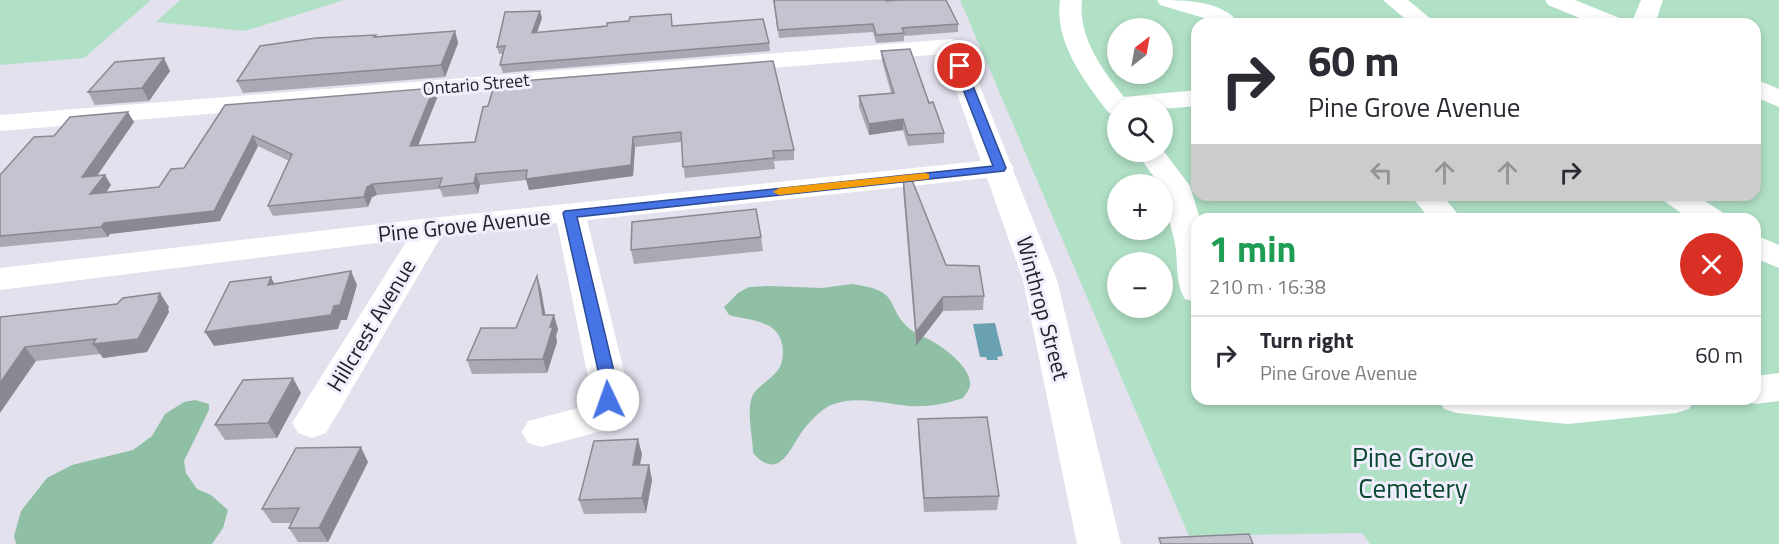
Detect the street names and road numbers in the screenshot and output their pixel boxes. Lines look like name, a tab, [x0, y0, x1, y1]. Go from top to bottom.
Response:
street label: Ontario Street	[422, 66, 531, 102]
street label: Pine Grove Avenue	[376, 199, 552, 251]
street label: Winthrop Street	[1007, 232, 1079, 384]
street label: Hillcrest Avenue	[318, 252, 424, 398]

